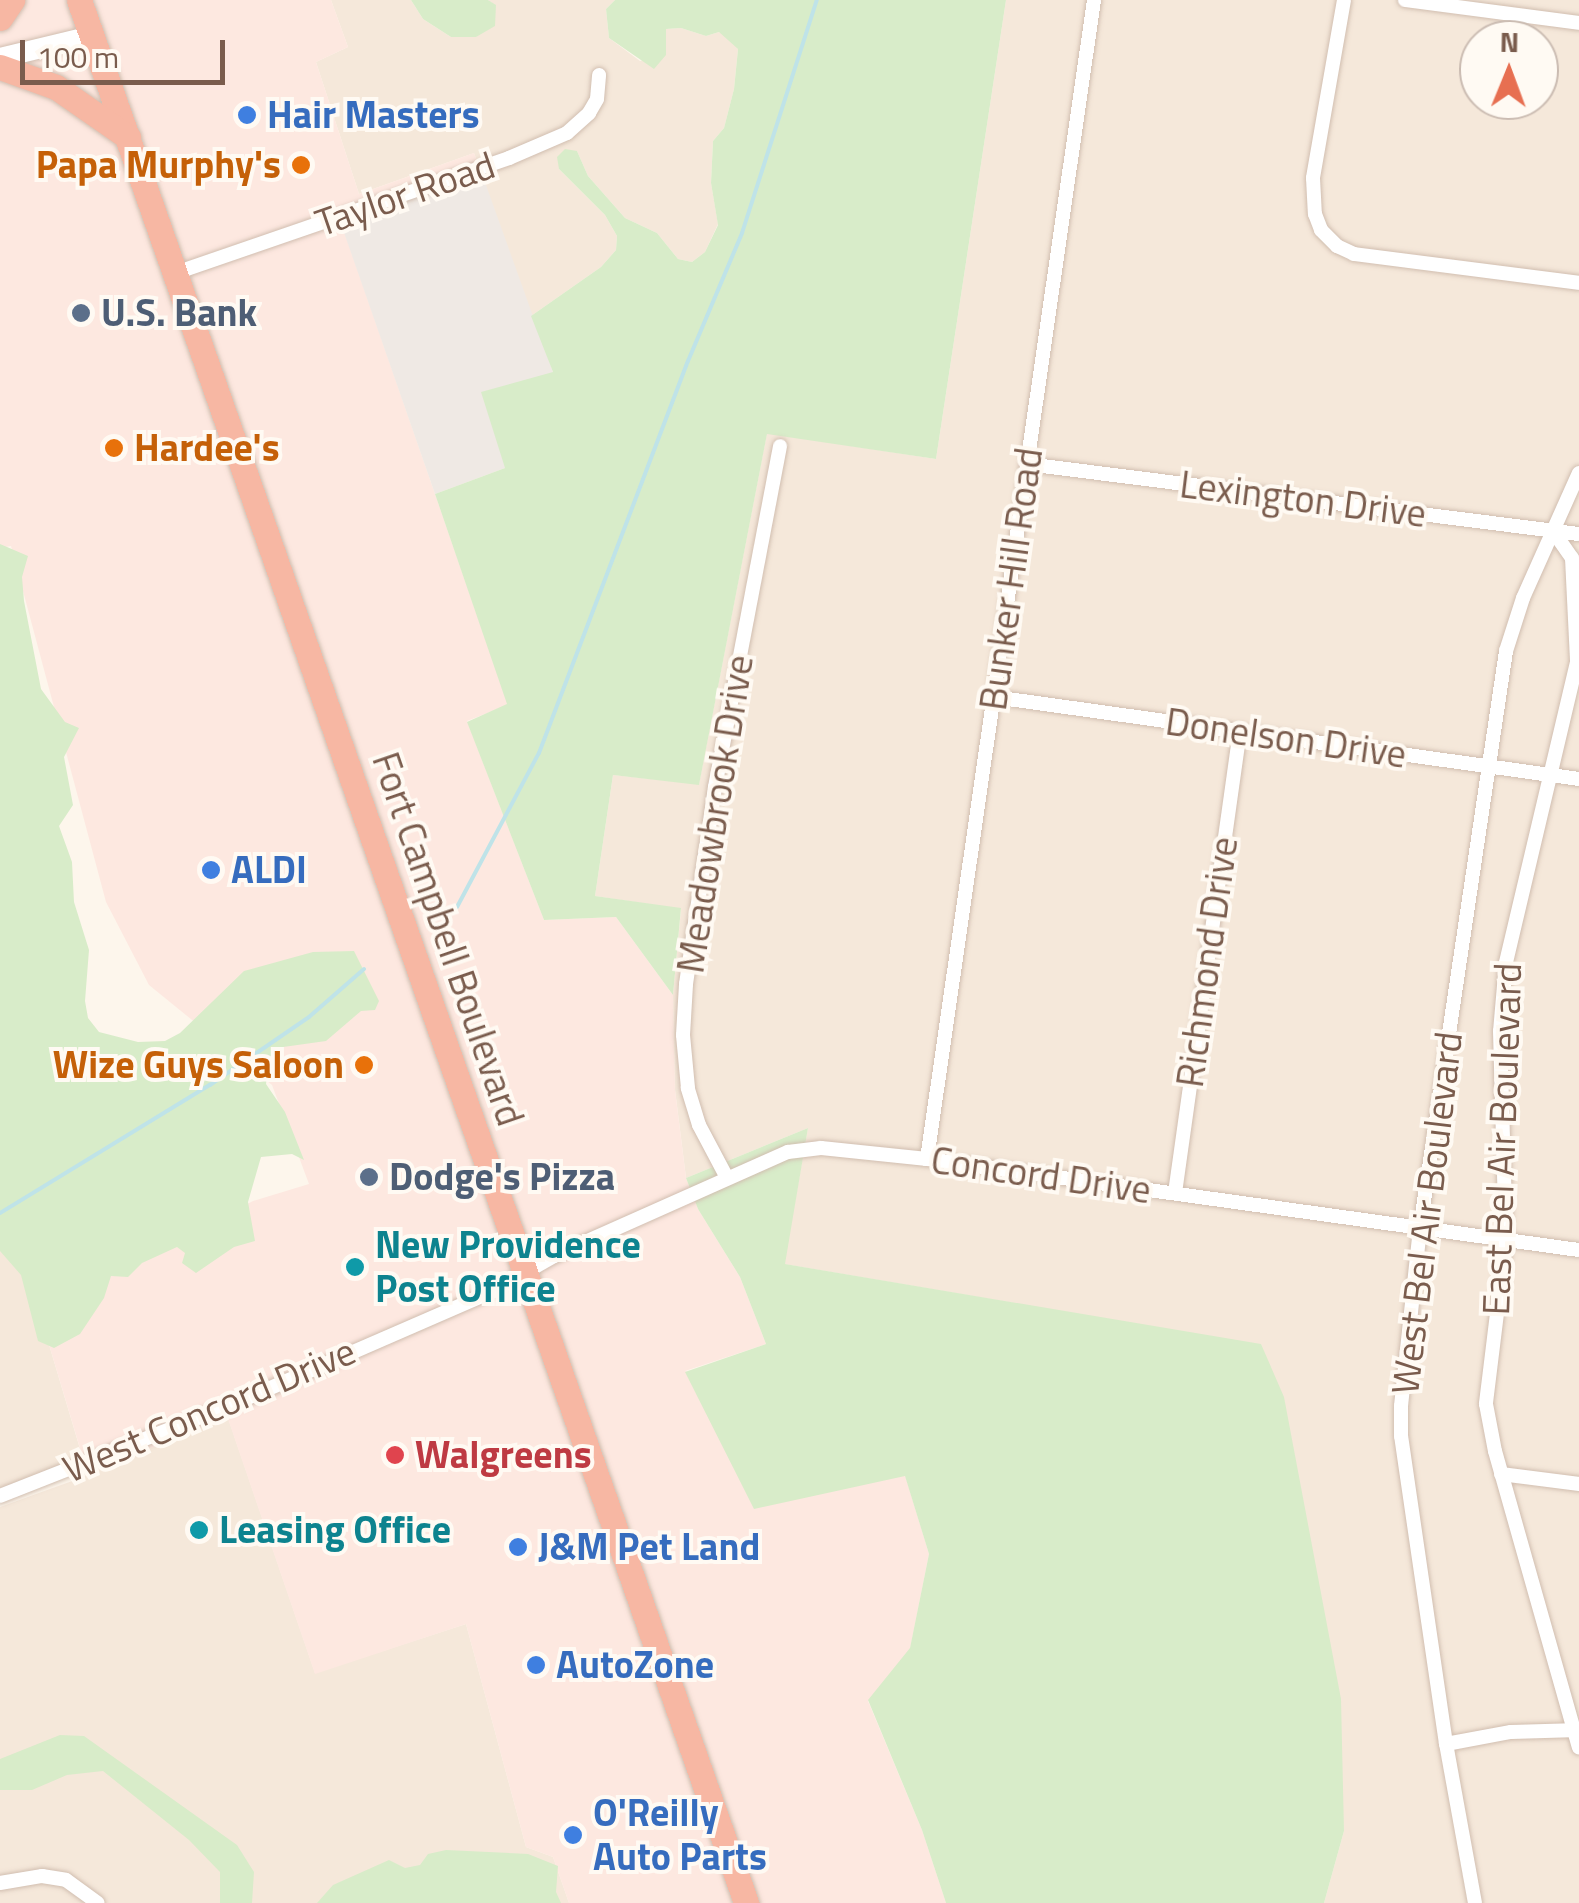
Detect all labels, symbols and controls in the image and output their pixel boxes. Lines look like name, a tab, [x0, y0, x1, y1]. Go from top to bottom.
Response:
scale bar	[25, 20, 230, 82]
north arrow	[1459, 20, 1559, 120]
text: N	[1499, 20, 1520, 63]
text: 100 m	[37, 34, 119, 80]
place label: Hair Masters	[267, 92, 480, 138]
marker: Hair Masters	[236, 104, 258, 126]
place label: Papa Murphy's	[36, 142, 281, 188]
street label: Taylor Road	[309, 142, 501, 246]
marker: Papa Murphy's	[290, 154, 312, 176]
place label: U.S. Bank	[101, 290, 257, 336]
marker: U.S. Bank	[70, 302, 92, 324]
place label: Hardee's	[134, 425, 280, 471]
marker: Hardee's	[103, 437, 125, 459]
street label: Bunker Hill Road	[970, 445, 1052, 713]
street label: Lexington Drive	[1177, 461, 1429, 537]
street label: Meadowbrook Drive	[667, 652, 763, 976]
street label: Donelson Drive	[1163, 699, 1409, 777]
street label: Fort Campbell Boulevard	[363, 746, 533, 1132]
street label: Richmond Drive	[1167, 834, 1247, 1090]
place label: ALDI	[231, 847, 307, 893]
marker: ALDI	[200, 859, 222, 881]
street label: East Bel Air Boulevard	[1473, 962, 1531, 1316]
street label: West Bel Air Boulevard	[1382, 1029, 1472, 1397]
place label: Wize Guys Saloon	[53, 1042, 344, 1088]
marker: Wize Guys Saloon	[353, 1054, 375, 1076]
street label: Concord Drive	[928, 1137, 1154, 1213]
place label: Dodge's Pizza	[389, 1154, 615, 1200]
marker: Dodge's Pizza	[358, 1166, 380, 1188]
place label: New Providence Post Office	[375, 1222, 641, 1312]
marker: New Providence Post Office	[344, 1256, 366, 1278]
street label: West Concord Drive	[56, 1328, 362, 1492]
place label: Walgreens	[415, 1432, 592, 1478]
marker: Walgreens	[384, 1444, 406, 1466]
place label: Leasing Office	[219, 1507, 451, 1553]
marker: Leasing Office	[188, 1519, 210, 1541]
place label: J&M Pet Land	[538, 1524, 760, 1570]
marker: J&M Pet Land	[507, 1536, 529, 1558]
place label: AutoZone	[556, 1642, 714, 1688]
marker: AutoZone	[525, 1654, 547, 1676]
place label: O'Reilly Auto Parts	[593, 1790, 767, 1880]
marker: O'Reilly Auto Parts	[562, 1824, 584, 1846]

